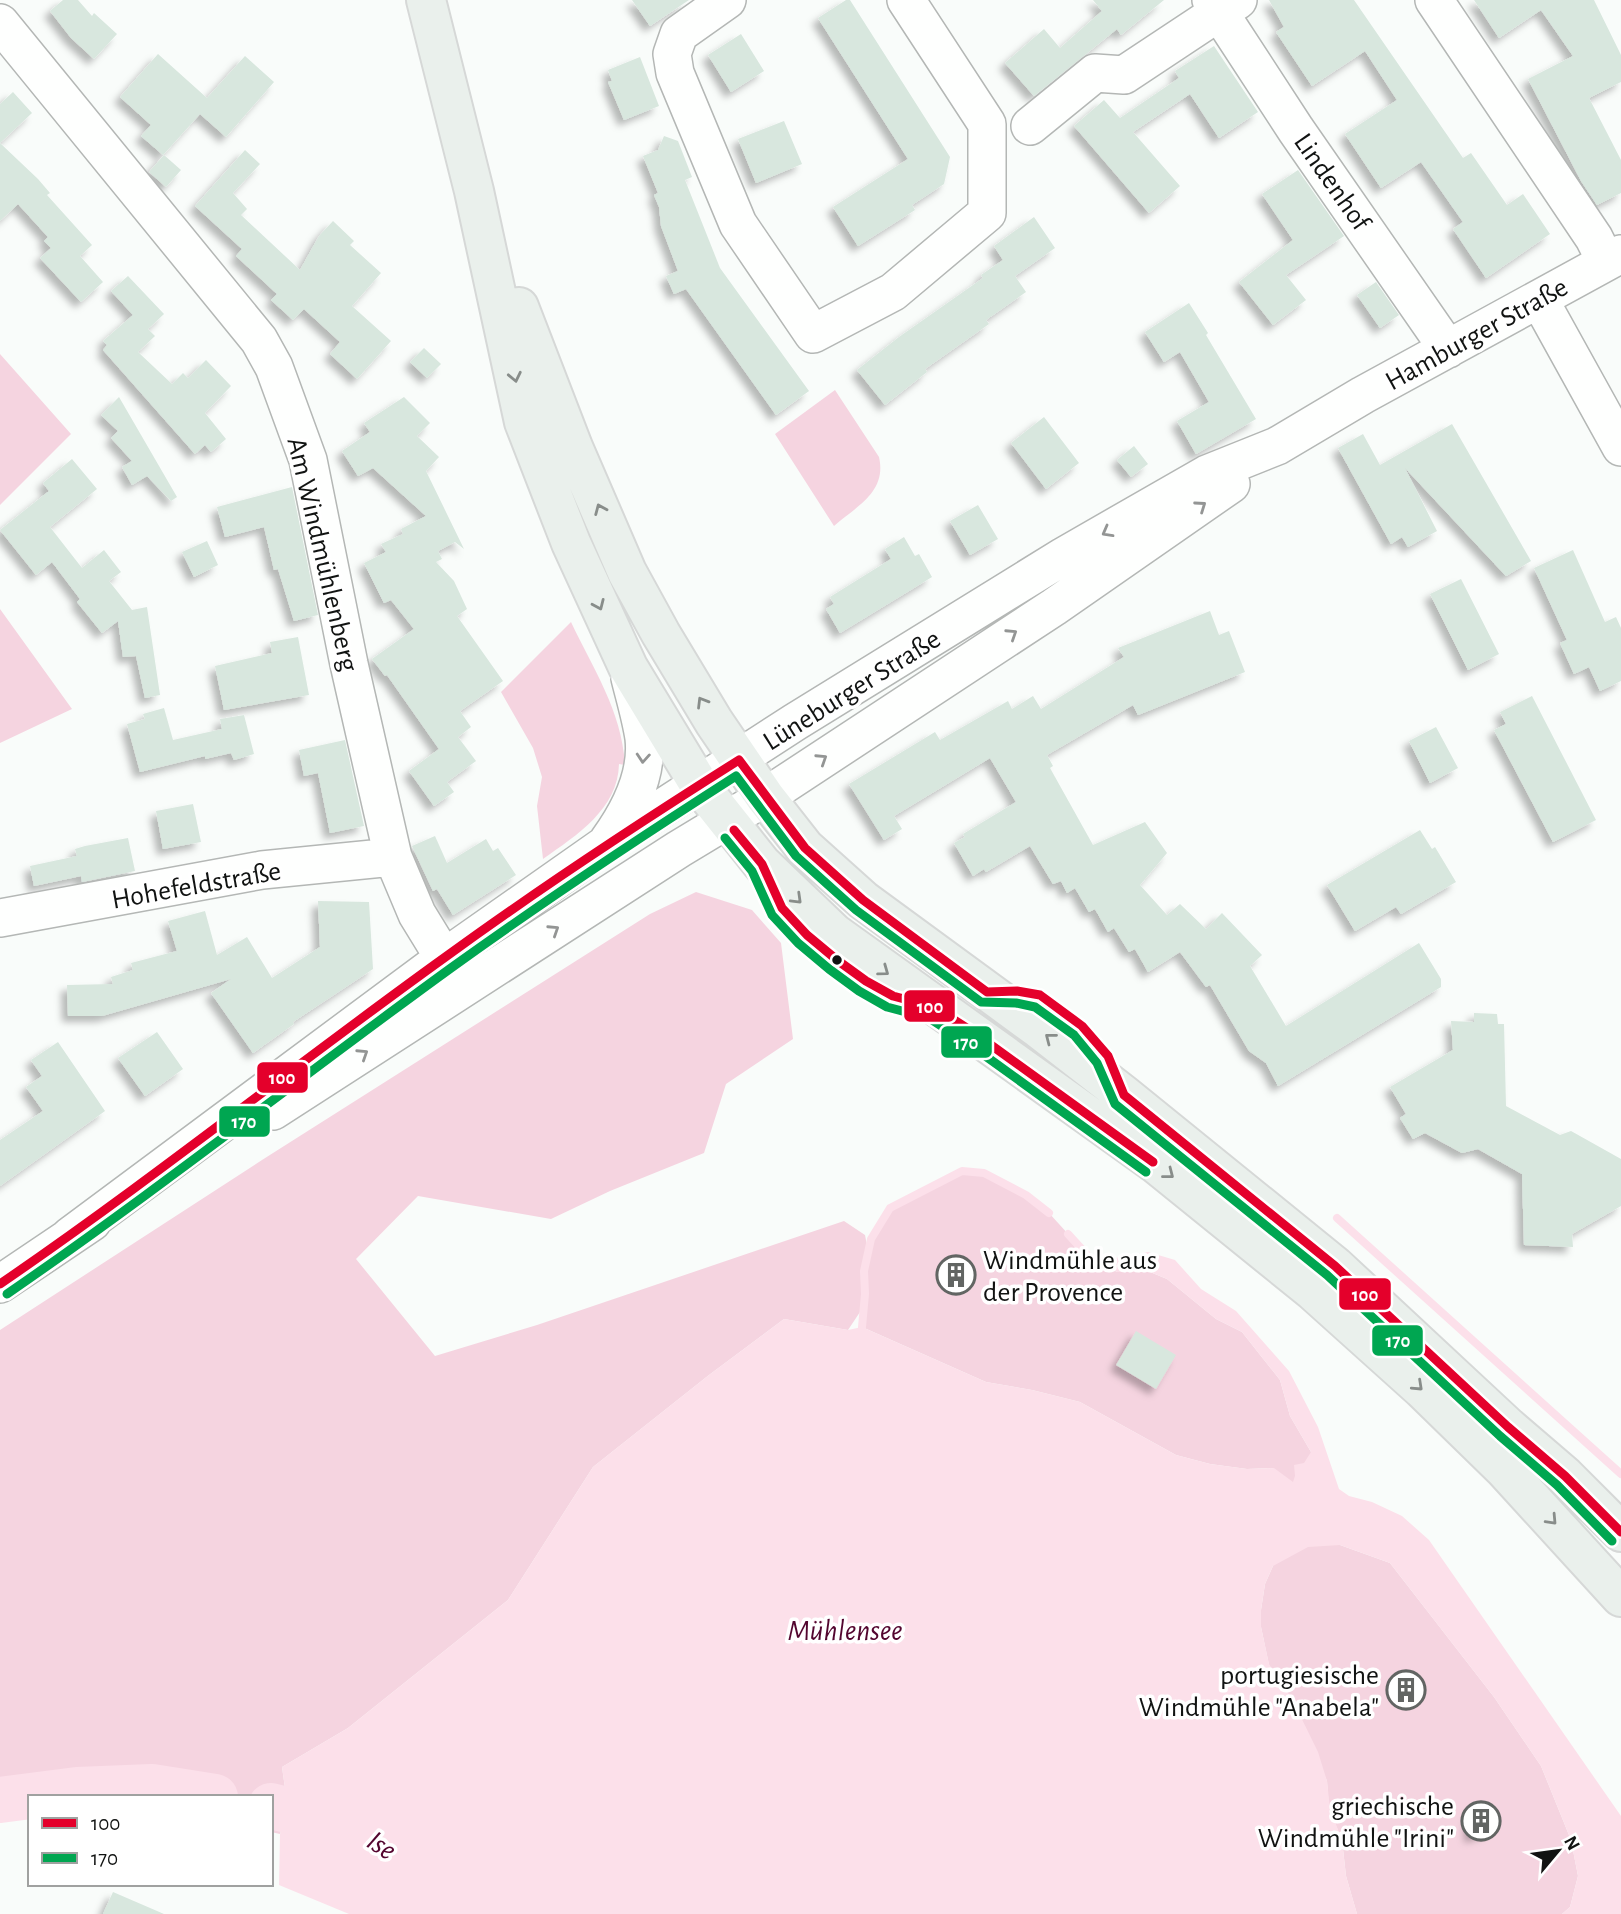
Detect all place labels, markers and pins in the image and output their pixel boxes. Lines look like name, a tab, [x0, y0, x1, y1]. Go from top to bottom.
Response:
unlabelled marker	[830, 953, 844, 967]
place label: Windmühle aus der Provence	[983, 1247, 1157, 1307]
building icon: Windmühle aus der Provence	[935, 1254, 977, 1296]
place label: portugiesische Windmühle "Anabela"	[1139, 1662, 1379, 1722]
building icon: portugiesische Windmühle "Anabela"	[1385, 1669, 1427, 1711]
place label: griechische Windmühle "Irini"	[1258, 1793, 1454, 1853]
building icon: griechische Windmühle "Irini"	[1460, 1800, 1502, 1842]

